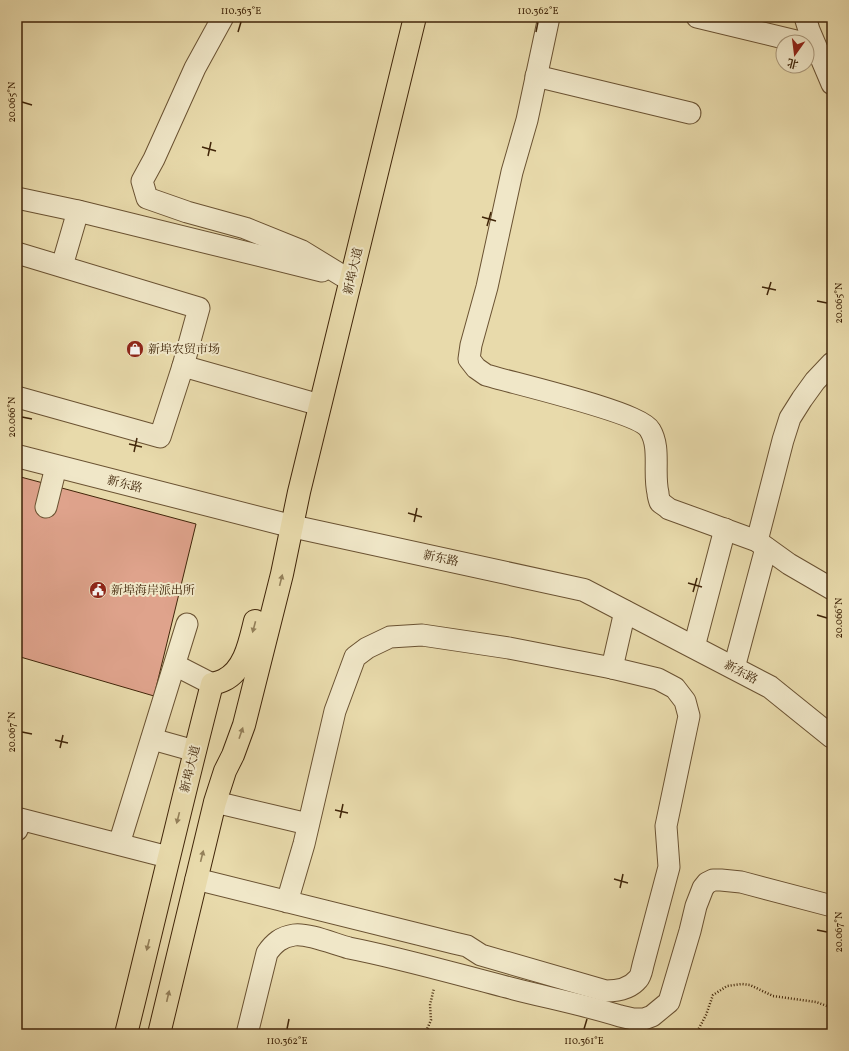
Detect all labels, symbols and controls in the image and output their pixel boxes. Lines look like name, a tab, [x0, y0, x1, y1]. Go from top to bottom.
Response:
text: 110.363°E	[221, 4, 261, 18]
text: 110.362°E	[518, 4, 558, 18]
north arrow	[775, 34, 815, 74]
text: 北	[786, 54, 800, 71]
text: 20.065°N	[5, 81, 19, 122]
street label: 新埠大道	[341, 246, 367, 296]
text: 20.065°N	[832, 282, 846, 323]
shop icon: 新埠农贸市场	[125, 339, 145, 359]
place label: 新埠农贸市场	[148, 342, 220, 358]
text: 20.066°N	[5, 396, 19, 438]
street label: 新东路	[105, 473, 144, 497]
street label: 新东路	[422, 547, 460, 571]
one-way arrow	[278, 573, 284, 586]
public building icon: 新埠海岸派出所	[88, 580, 108, 600]
place label: 新埠海岸派出所	[111, 583, 195, 599]
text: 20.066°N	[832, 597, 846, 639]
one-way arrow	[250, 621, 256, 633]
street label: 新东路	[721, 657, 760, 688]
text: 20.067°N	[5, 711, 19, 752]
one-way arrow	[238, 726, 244, 738]
street label: 新埠大道	[177, 744, 205, 794]
one-way arrow	[175, 813, 181, 825]
one-way arrow	[199, 850, 205, 862]
text: 20.067°N	[832, 911, 846, 952]
one-way arrow	[145, 939, 151, 951]
one-way arrow	[165, 990, 171, 1002]
text: 110.362°E	[267, 1034, 307, 1048]
text: 110.361°E	[564, 1034, 604, 1048]

